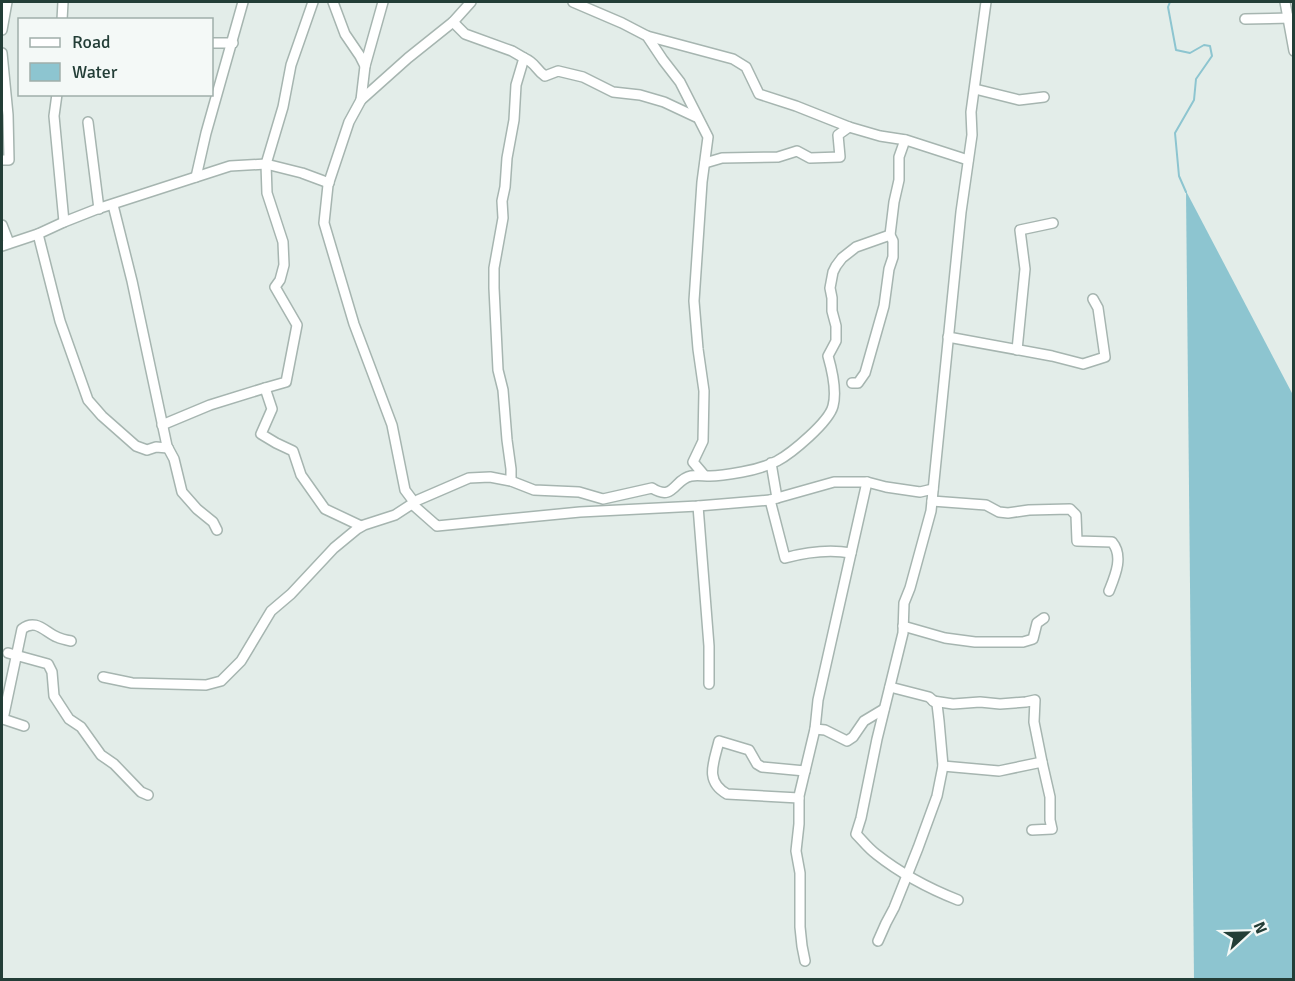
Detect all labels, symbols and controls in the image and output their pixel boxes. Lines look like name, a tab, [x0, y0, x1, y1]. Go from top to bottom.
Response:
legend	[18, 18, 213, 96]
text: Road	[72, 31, 111, 53]
text: Water	[72, 61, 118, 83]
north arrow	[1217, 903, 1277, 963]
text: N	[1249, 919, 1271, 937]

